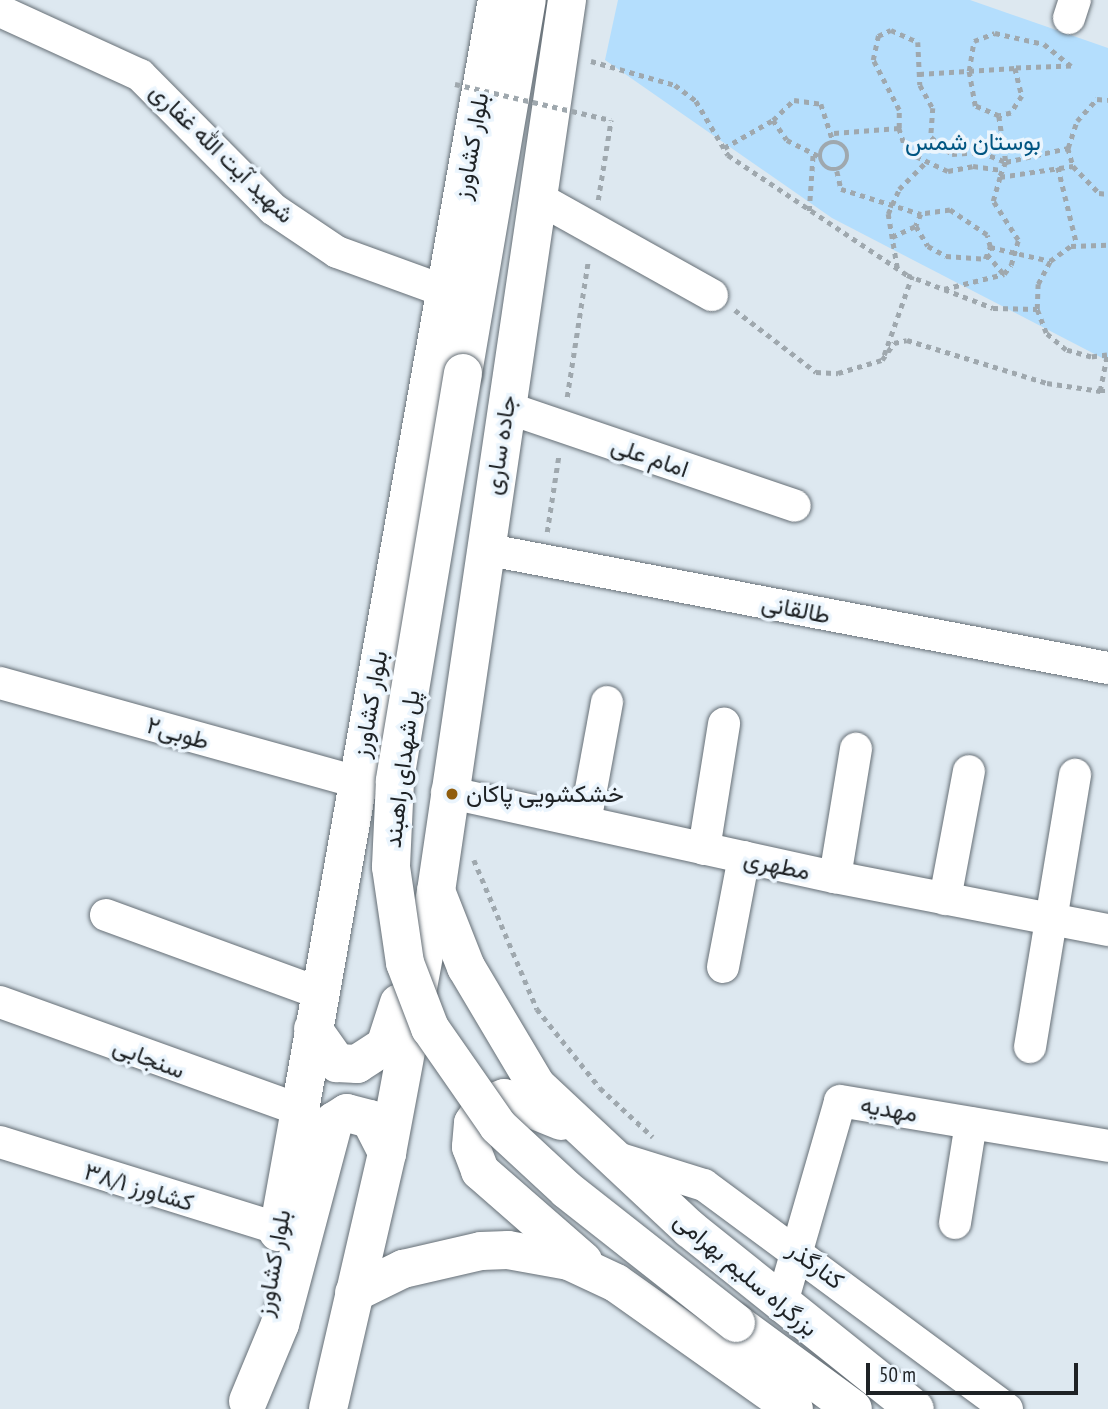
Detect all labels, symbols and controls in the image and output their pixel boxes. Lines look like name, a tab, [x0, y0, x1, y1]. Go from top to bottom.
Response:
street label: شهید آیت الله غفاری	[144, 77, 300, 229]
street label: بلوار کشاورز	[447, 90, 495, 202]
park label: بوستان شمس	[905, 128, 1041, 156]
street label: جاده ساری	[478, 393, 522, 497]
street label: امام علی	[608, 430, 692, 484]
street label: طالقانی	[759, 588, 833, 630]
street label: بلوار کشاورز	[346, 648, 394, 760]
street label: پل شهدای راهبند	[378, 688, 426, 850]
street label: طوبی۲	[143, 710, 213, 756]
place label: خشکشویی پاکان	[466, 780, 624, 808]
marker: خشکشویی پاکان	[444, 786, 460, 802]
street label: مطهری	[741, 844, 813, 886]
street label: سنجابی	[109, 1031, 189, 1085]
street label: مهدیه	[858, 1090, 920, 1128]
street label: کشاورز ۳۸/۱	[81, 1157, 197, 1217]
street label: بزرگراه سلیم بهرامی	[668, 1206, 824, 1342]
street label: بلوار کشاورز	[249, 1207, 297, 1319]
street label: کنارگذر	[782, 1235, 850, 1295]
scale bar	[870, 1350, 1082, 1394]
text: 50 m	[879, 1361, 916, 1388]

